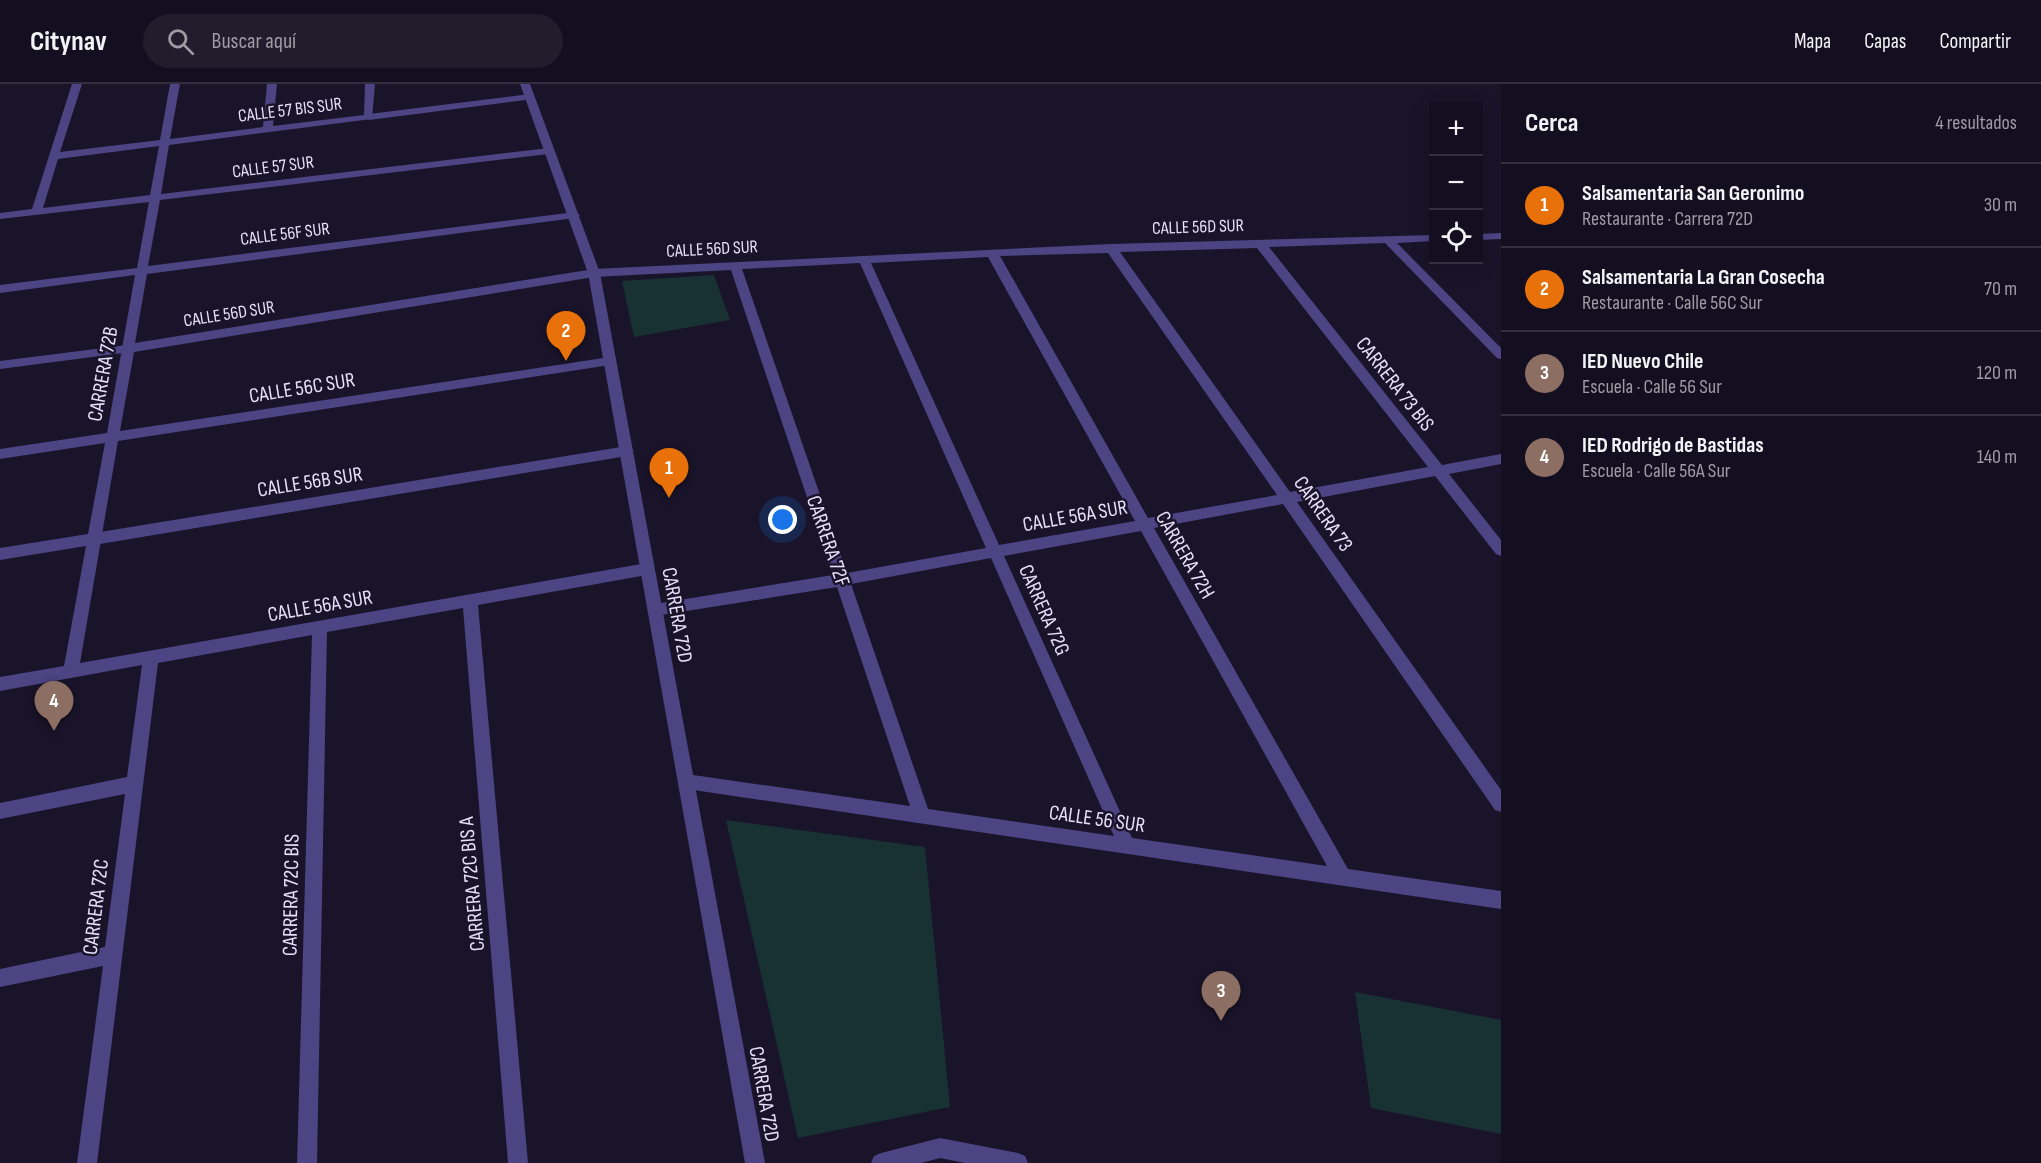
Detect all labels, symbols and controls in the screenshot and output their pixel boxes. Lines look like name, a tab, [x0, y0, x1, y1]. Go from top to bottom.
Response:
search box	[143, 14, 563, 68]
text: Citynav	[30, 25, 107, 58]
icon: search	[164, 25, 197, 58]
text: Buscar aquí	[212, 28, 296, 55]
text: Mapa	[1794, 29, 1831, 54]
text: Capas	[1864, 29, 1906, 54]
text: Compartir	[1939, 29, 2011, 54]
street label: CALLE 57 BIS SUR	[237, 93, 343, 127]
map controls	[1429, 102, 1483, 264]
button: +	[1429, 102, 1483, 156]
text: Cerca	[1525, 108, 1578, 139]
text: 4 resultados	[1935, 111, 2017, 135]
street label: CALLE 57 SUR	[231, 152, 315, 182]
button: −	[1429, 156, 1483, 210]
text: Salsamentaria San Geronimo	[1582, 180, 1804, 207]
text: 1	[1541, 193, 1548, 217]
text: 30 m	[1984, 193, 2017, 217]
text: Restaurante · Carrera 72D	[1582, 207, 1753, 231]
button: locate	[1429, 210, 1483, 264]
street label: CALLE 56D SUR	[1152, 215, 1244, 239]
street label: CALLE 56F SUR	[239, 218, 331, 250]
street label: CALLE 56D SUR	[666, 236, 758, 262]
text: Salsamentaria La Gran Cosecha	[1582, 264, 1825, 291]
text: 2	[1540, 277, 1549, 301]
text: 70 m	[1984, 277, 2017, 301]
text: Restaurante · Calle 56C Sur	[1582, 291, 1762, 315]
street label: CALLE 56D SUR	[182, 296, 276, 332]
pin: 2	[546, 312, 586, 361]
street label: CARRERA 72B	[82, 325, 124, 423]
street label: CARRERA 73 BIS	[1351, 332, 1439, 436]
text: IED Nuevo Chile	[1582, 348, 1703, 375]
text: 3	[1540, 361, 1549, 385]
text: 120 m	[1977, 361, 2017, 385]
street label: CALLE 56C SUR	[247, 367, 357, 409]
text: Escuela · Calle 56 Sur	[1582, 375, 1722, 399]
text: IED Rodrigo de Bastidas	[1582, 432, 1764, 459]
text: 4	[1540, 445, 1549, 469]
text: 140 m	[1977, 445, 2017, 469]
pin: 1	[650, 448, 688, 498]
text: Escuela · Calle 56A Sur	[1582, 459, 1730, 483]
street label: CALLE 56B SUR	[256, 461, 365, 503]
street label: CARRERA 73	[1288, 471, 1358, 557]
street label: CARRERA 72F	[801, 492, 855, 590]
street label: CALLE 56A SUR	[1021, 494, 1130, 537]
your location	[768, 505, 797, 534]
street label: CARRERA 72H	[1150, 507, 1220, 603]
street label: CARRERA 72G	[1013, 561, 1075, 659]
street label: CARRERA 72D	[656, 565, 698, 665]
street label: CALLE 56A SUR	[266, 584, 375, 627]
pin: 4	[34, 682, 74, 731]
street label: CALLE 56 SUR	[1047, 800, 1147, 838]
street label: CARRERA 72C BIS A	[454, 815, 490, 952]
street label: CARRERA 72C BIS	[277, 834, 305, 956]
street label: CARRERA 72C	[78, 858, 114, 956]
pin: 3	[1202, 972, 1240, 1021]
street label: CARRERA 72D	[743, 1044, 785, 1144]

